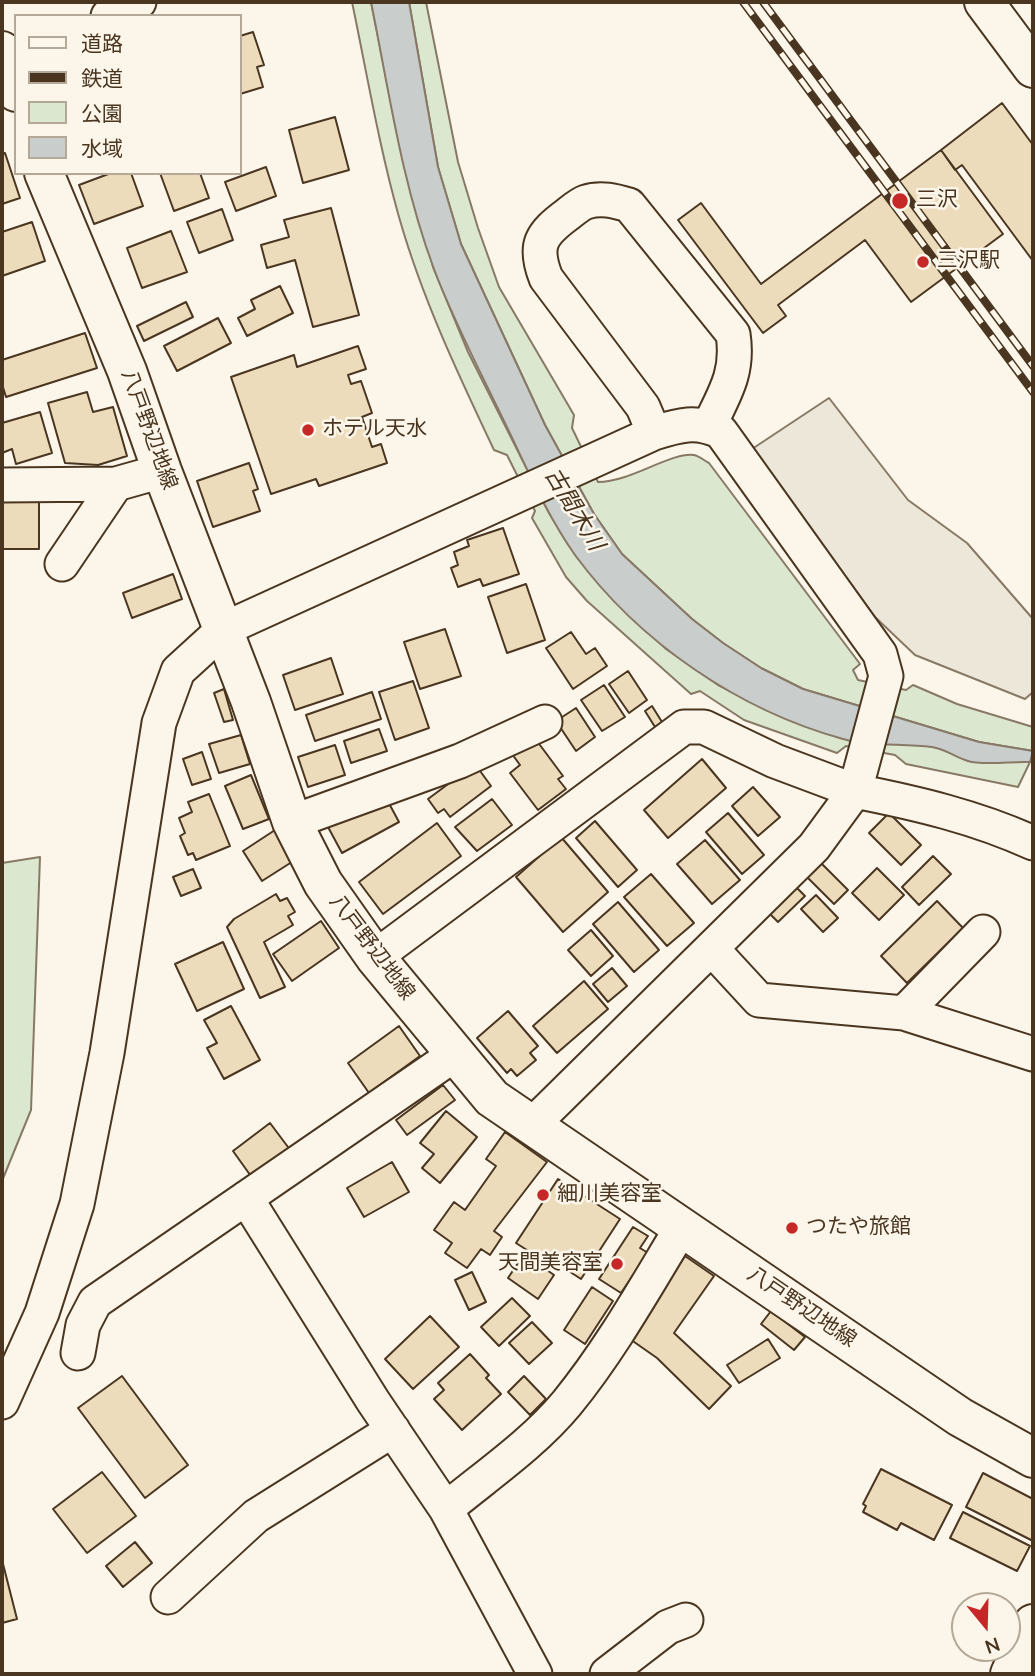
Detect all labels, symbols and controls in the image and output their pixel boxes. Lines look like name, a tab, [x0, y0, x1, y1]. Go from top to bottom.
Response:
legend	[14, 14, 242, 175]
text: 道路	[81, 30, 123, 58]
text: 鉄道	[81, 65, 123, 93]
text: 公園	[81, 100, 123, 128]
text: 水域	[81, 135, 123, 163]
place label: 三沢	[916, 188, 958, 214]
marker: 三沢	[890, 191, 910, 211]
place label: 三沢駅	[937, 249, 1000, 275]
marker: 三沢駅	[915, 254, 931, 270]
street label: 八戸野辺地線	[115, 366, 181, 494]
place label: ホテル天水	[322, 417, 427, 443]
marker: ホテル天水	[300, 422, 316, 438]
water label: 古間木川	[537, 463, 609, 557]
street label: 八戸野辺地線	[323, 890, 419, 1006]
place label: 細川美容室	[557, 1182, 662, 1208]
marker: 細川美容室	[535, 1187, 551, 1203]
place label: つたや旅館	[806, 1215, 911, 1241]
marker: つたや旅館	[784, 1220, 800, 1236]
place label: 天間美容室	[498, 1251, 603, 1277]
marker: 天間美容室	[609, 1256, 625, 1272]
street label: 八戸野辺地線	[742, 1262, 860, 1354]
north arrow	[951, 1592, 1021, 1662]
text: N	[981, 1630, 1003, 1660]

